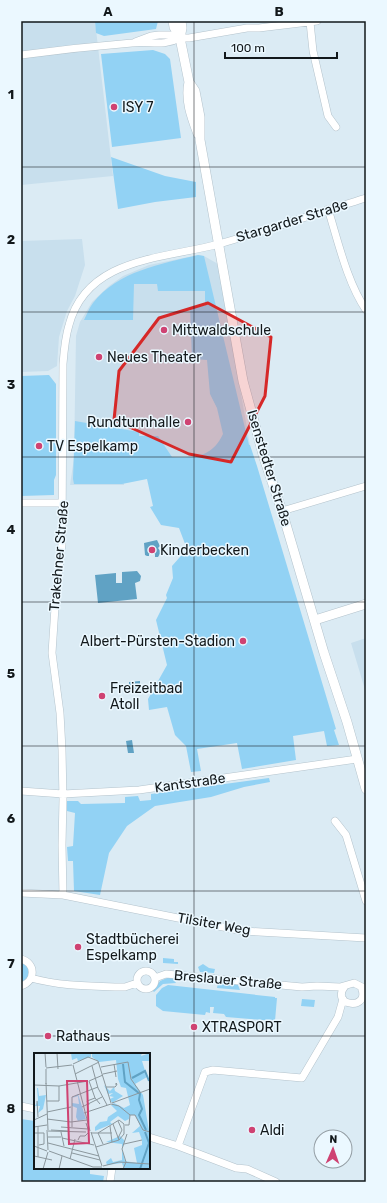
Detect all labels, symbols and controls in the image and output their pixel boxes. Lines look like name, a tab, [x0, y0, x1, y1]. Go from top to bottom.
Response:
text: A	[103, 4, 113, 19]
text: B	[274, 4, 284, 19]
scale bar	[225, 34, 337, 60]
text: 100 m	[231, 41, 265, 55]
text: 1	[8, 87, 14, 102]
place label: ISY 7	[122, 99, 153, 116]
marker: ISY 7	[109, 102, 119, 112]
street label: Stargarder Straße	[234, 196, 350, 246]
text: 2	[7, 232, 15, 247]
place label: Mittwaldschule	[172, 322, 271, 339]
marker: Mittwaldschule	[159, 325, 169, 335]
place label: Neues Theater	[107, 349, 202, 366]
marker: Neues Theater	[94, 352, 104, 362]
text: 3	[7, 377, 16, 392]
street label: Isenstedter Straße	[243, 408, 295, 528]
place label: Rundturnhalle	[87, 414, 180, 431]
marker: Rundturnhalle	[183, 417, 193, 427]
place label: TV Espelkamp	[47, 438, 138, 455]
marker: TV Espelkamp	[34, 441, 44, 451]
street label: Trakehner Straße	[46, 500, 72, 612]
text: 4	[7, 522, 16, 537]
place label: Kinderbecken	[160, 542, 249, 559]
marker: Kinderbecken	[147, 545, 157, 555]
place label: Albert-Pürsten-Stadion	[80, 633, 235, 650]
marker: Albert-Pürsten-Stadion	[238, 636, 248, 646]
text: 5	[7, 666, 15, 681]
place label: Freizeitbad Atoll	[110, 680, 183, 713]
marker: Freizeitbad Atoll	[97, 691, 107, 701]
street label: Kantstraße	[153, 770, 227, 796]
text: 6	[7, 811, 16, 826]
street label: Tilsiter Weg	[176, 909, 252, 939]
place label: Stadtbücherei Espelkamp	[86, 931, 179, 964]
marker: Stadtbücherei Espelkamp	[73, 942, 83, 952]
text: 7	[7, 956, 15, 971]
street label: Breslauer Straße	[173, 967, 283, 993]
place label: XTRASPORT	[202, 1019, 282, 1036]
marker: XTRASPORT	[189, 1022, 199, 1032]
place label: Rathaus	[56, 1028, 110, 1045]
marker: Rathaus	[43, 1031, 53, 1041]
inset map	[34, 1053, 150, 1169]
text: 8	[7, 1101, 16, 1116]
place label: Aldi	[260, 1122, 285, 1139]
marker: Aldi	[247, 1125, 257, 1135]
north arrow	[313, 1129, 353, 1169]
text: N	[329, 1133, 338, 1146]

